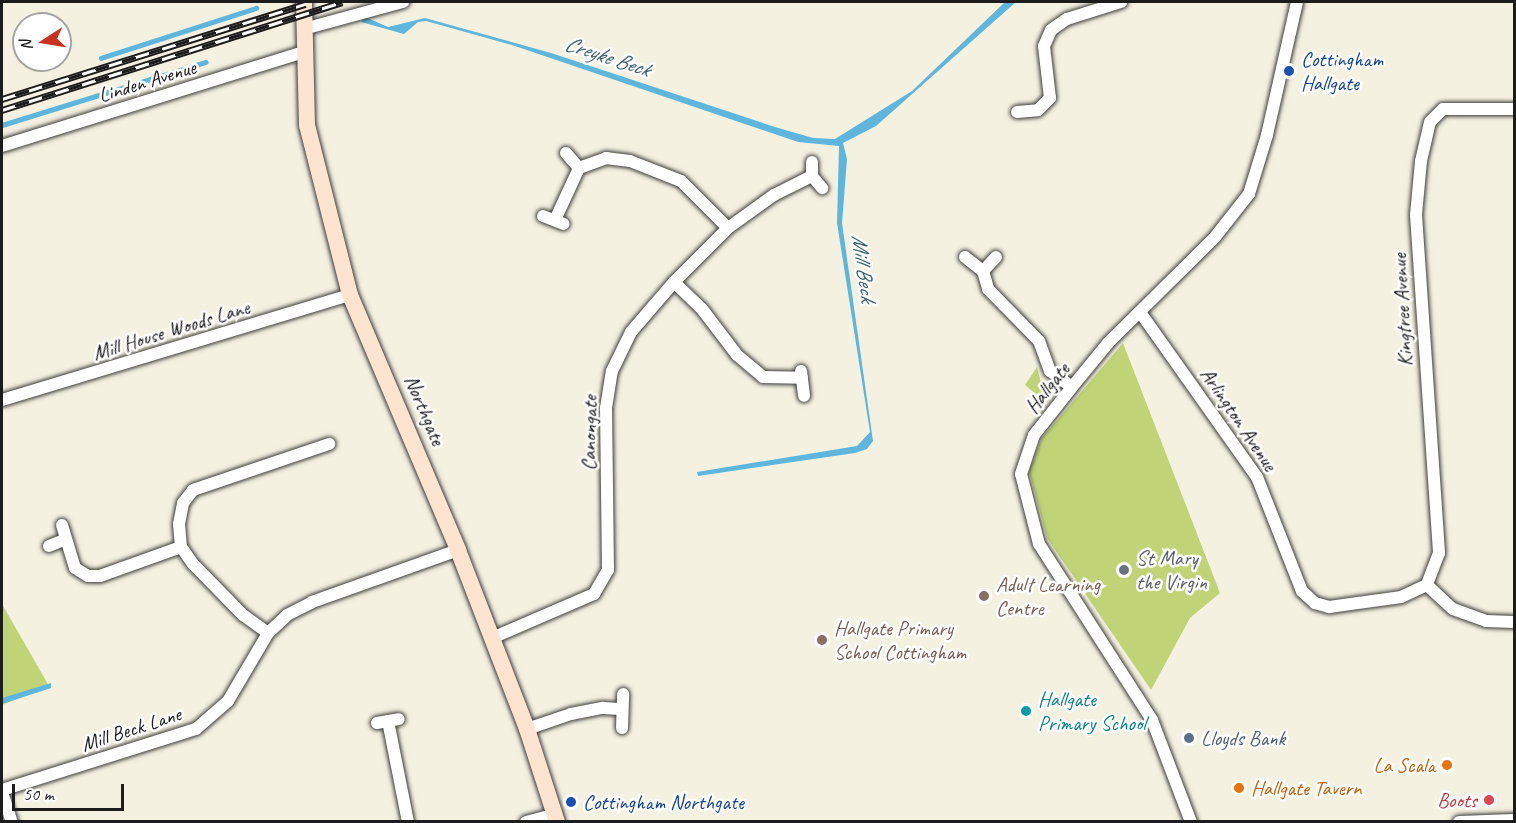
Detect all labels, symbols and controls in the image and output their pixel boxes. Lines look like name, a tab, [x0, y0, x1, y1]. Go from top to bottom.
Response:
north arrow	[12, 12, 72, 72]
water label: Creyke Beck	[561, 31, 653, 83]
text: N	[16, 38, 37, 52]
place label: Cottingham Hallgate	[1301, 46, 1383, 96]
street label: Linden Avenue	[95, 54, 199, 108]
marker: Cottingham Hallgate	[1282, 64, 1296, 78]
water label: Mill Beck	[845, 233, 881, 303]
street label: Kingtree Avenue	[1386, 253, 1418, 367]
street label: Mill House Woods Lane	[90, 294, 252, 366]
street label: Hallgate	[1019, 357, 1075, 419]
street label: Arlington Avenue	[1195, 362, 1283, 476]
street label: Northgate	[399, 371, 451, 449]
street label: Canongate	[576, 395, 602, 471]
place label: St Mary the Virgin	[1136, 545, 1207, 595]
marker: St Mary the Virgin	[1117, 563, 1131, 577]
place label: Adult Learning Centre	[996, 571, 1100, 621]
marker: Adult Learning Centre	[977, 589, 991, 603]
place label: Hallgate Primary School Cottingham	[834, 615, 966, 665]
marker: Hallgate Primary School Cottingham	[815, 633, 829, 647]
place label: Hallgate Primary School	[1038, 686, 1146, 736]
street label: Mill Beck Lane	[78, 701, 184, 757]
marker: Hallgate Primary School	[1019, 704, 1033, 718]
place label: Lloyds Bank	[1201, 725, 1286, 751]
marker: Lloyds Bank	[1182, 731, 1196, 745]
place label: La Scala	[1373, 752, 1435, 778]
marker: La Scala	[1440, 758, 1454, 772]
scale bar	[15, 772, 128, 810]
place label: Hallgate Tavern	[1251, 775, 1361, 801]
marker: Hallgate Tavern	[1232, 781, 1246, 795]
text: 50 m	[23, 783, 54, 805]
place label: Boots	[1437, 787, 1477, 813]
place label: Cottingham Northgate	[583, 789, 744, 815]
marker: Boots	[1482, 793, 1496, 807]
marker: Cottingham Northgate	[564, 795, 578, 809]

